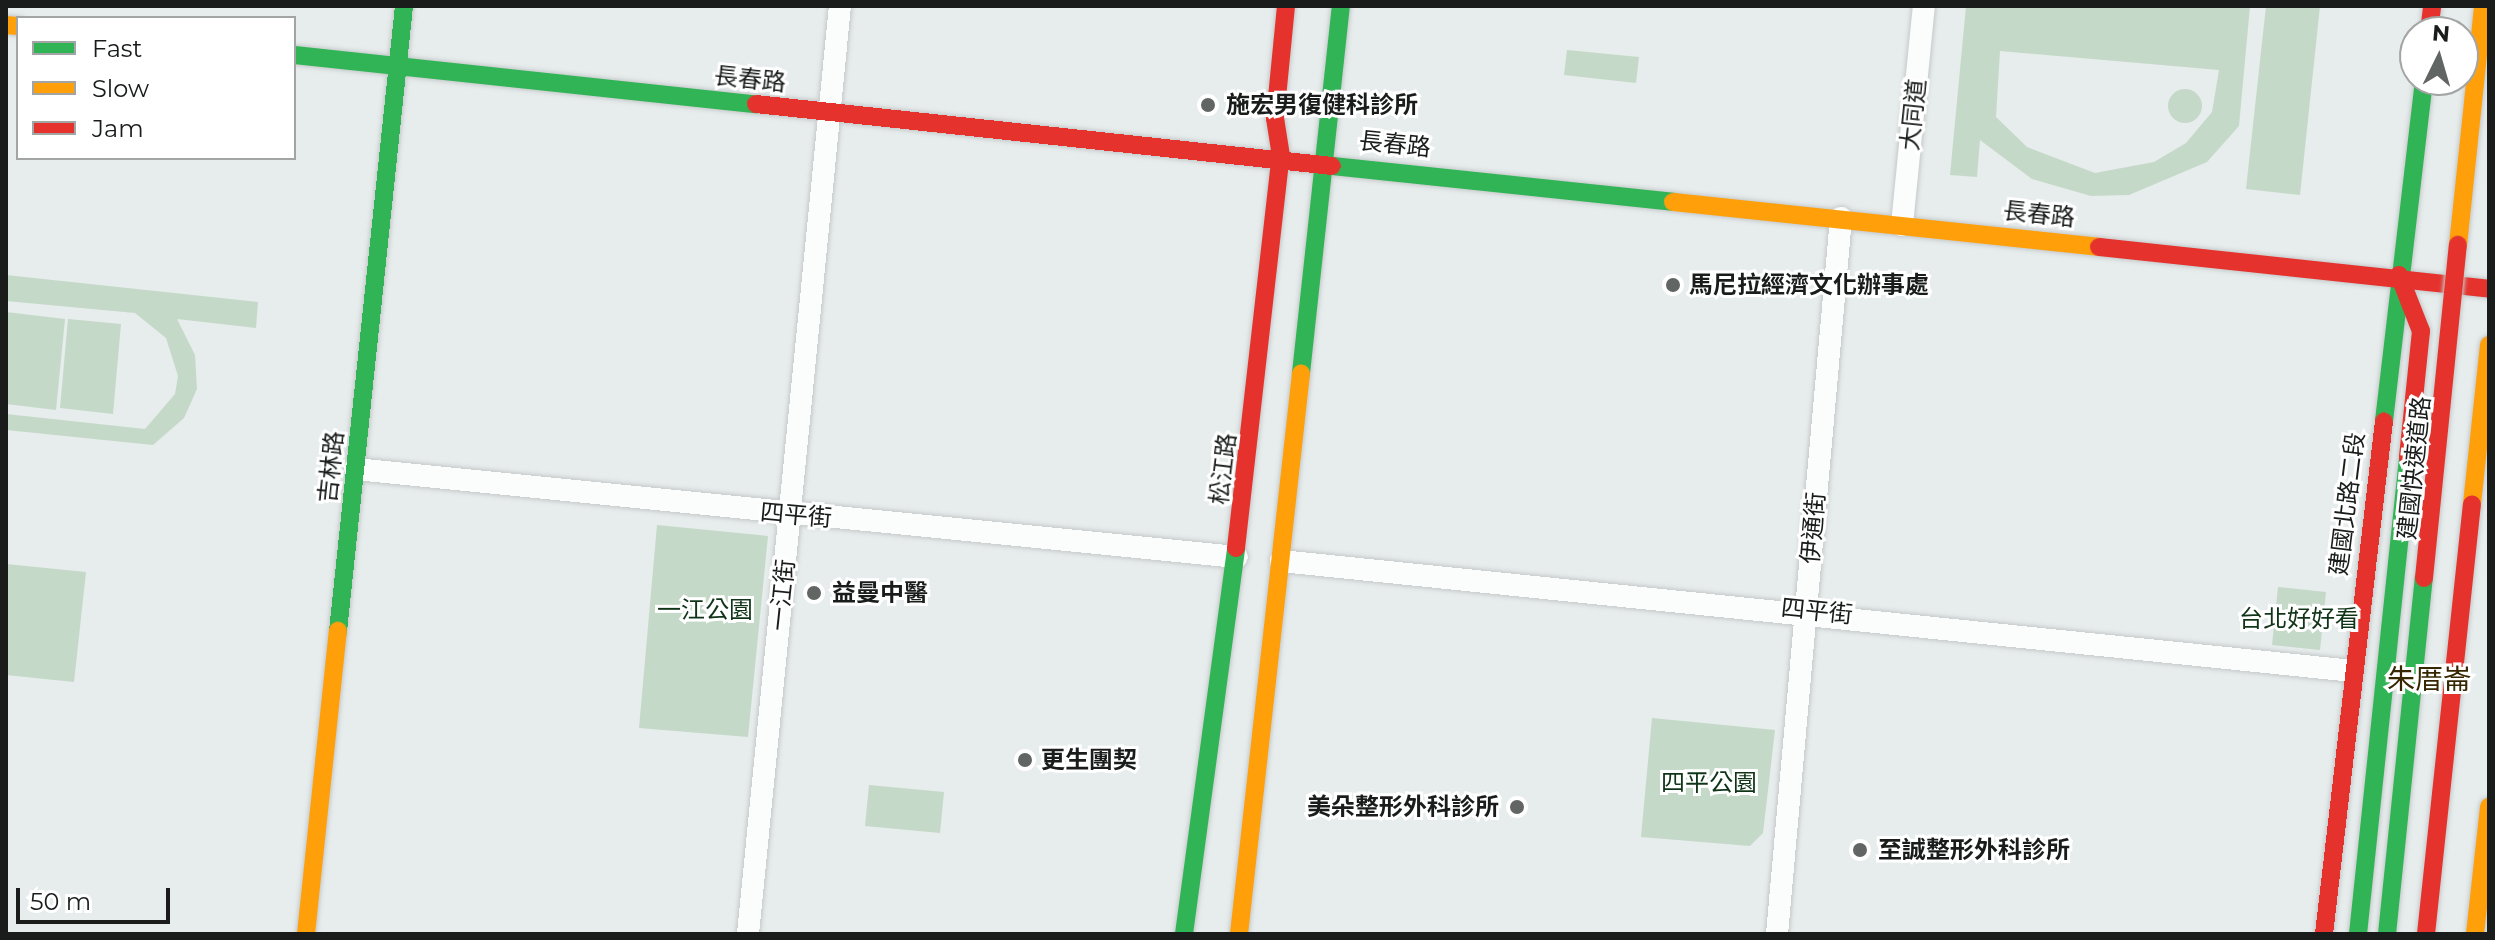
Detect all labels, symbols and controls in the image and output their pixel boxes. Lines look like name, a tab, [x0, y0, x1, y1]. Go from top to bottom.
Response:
legend	[16, 16, 296, 160]
north arrow	[2399, 16, 2479, 96]
text: N	[2431, 19, 2451, 48]
text: Fast	[92, 34, 142, 63]
street label: 長春路	[713, 61, 787, 97]
text: Slow	[92, 74, 149, 103]
street label: 大同道	[1895, 78, 1931, 152]
place label: 施宏男復健科診所	[1226, 91, 1418, 119]
marker: 施宏男復健科診所	[1197, 94, 1219, 116]
text: Jam	[92, 114, 144, 143]
street label: 長春路	[1358, 126, 1432, 162]
street label: 長春路	[2002, 196, 2076, 232]
place label: 馬尼拉經濟文化辦事處	[1689, 271, 1929, 299]
marker: 馬尼拉經濟文化辦事處	[1664, 276, 1682, 294]
street label: 建國快速道路	[2392, 395, 2436, 541]
street label: 吉林路	[313, 430, 349, 504]
street label: 建國北路二段	[2324, 431, 2370, 577]
street label: 松江路	[1204, 432, 1242, 506]
street label: 伊通街	[1796, 491, 1830, 565]
street label: 四平街	[759, 498, 833, 532]
street label: 一江街	[764, 558, 800, 632]
place label: 益曼中醫	[832, 579, 928, 607]
marker: 益曼中醫	[803, 582, 825, 604]
street label: 四平街	[1780, 593, 1854, 629]
park label: 一江公園	[657, 596, 753, 624]
park label: 台北好好看	[2239, 605, 2359, 633]
district label: 朱厝崙	[2387, 662, 2471, 696]
place label: 更生團契	[1041, 746, 1137, 774]
marker: 更生團契	[1016, 751, 1034, 769]
park label: 四平公園	[1661, 769, 1757, 797]
place label: 美朵整形外科診所	[1307, 793, 1499, 821]
marker: 美朵整形外科診所	[1506, 796, 1528, 818]
place label: 至誠整形外科診所	[1878, 836, 2070, 864]
marker: 至誠整形外科診所	[1849, 839, 1871, 861]
scale bar	[20, 872, 174, 922]
text: 50 m	[30, 887, 91, 916]

